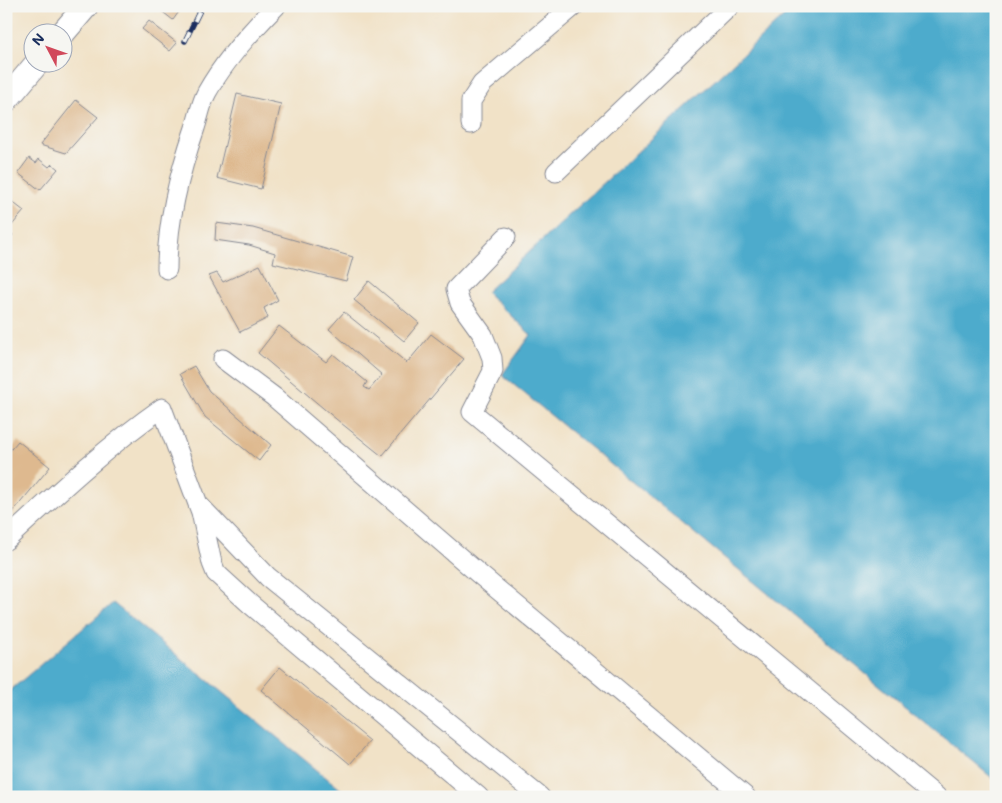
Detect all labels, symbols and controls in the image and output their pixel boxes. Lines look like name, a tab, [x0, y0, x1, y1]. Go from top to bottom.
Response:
north arrow	[22, 22, 72, 72]
text: N	[27, 29, 48, 49]

